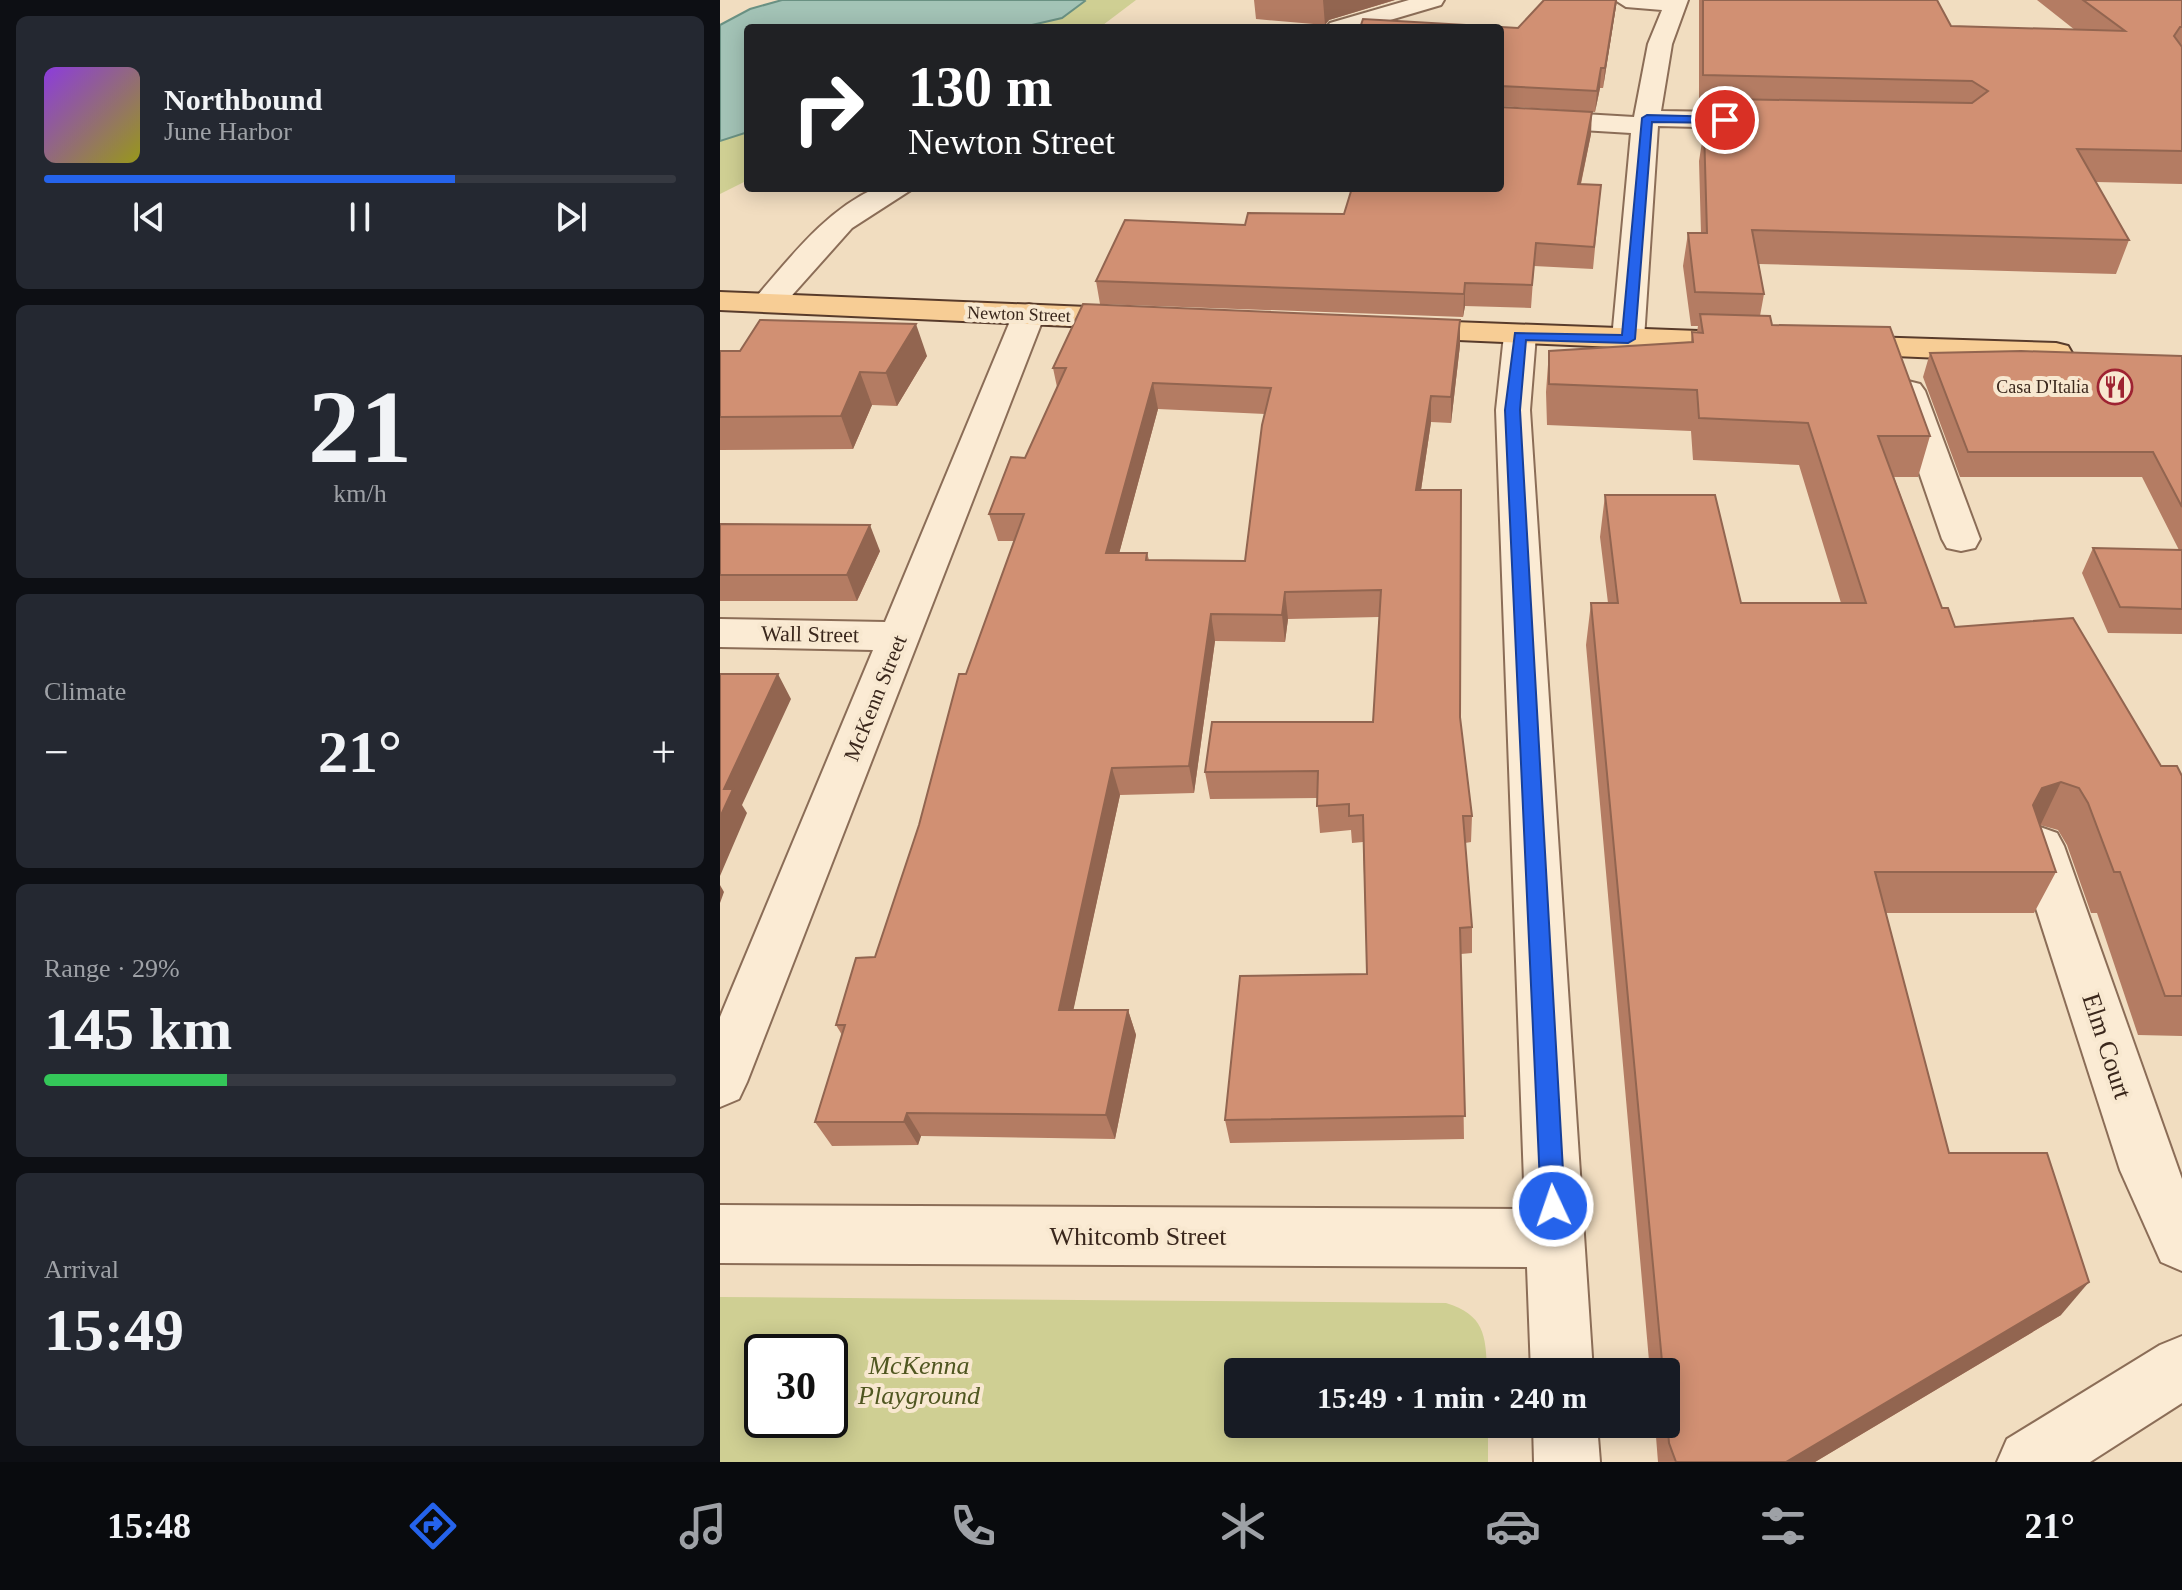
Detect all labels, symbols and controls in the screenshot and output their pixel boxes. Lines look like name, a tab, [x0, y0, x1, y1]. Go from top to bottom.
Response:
icon: right	[776, 56, 880, 160]
text: 130 m	[908, 56, 1053, 118]
text: Northbound	[164, 83, 322, 116]
pin	[1691, 86, 1759, 154]
icon: arrive	[1703, 98, 1747, 142]
text: June Harbor	[164, 117, 292, 146]
text: Newton Street	[908, 122, 1115, 162]
icon: previous	[127, 195, 171, 239]
icon: pause	[338, 195, 382, 239]
icon: next	[549, 195, 593, 239]
street label: Newton Street	[967, 302, 1071, 326]
restaurant icon: Casa D'Italia	[2096, 368, 2134, 406]
text: 21	[308, 369, 412, 484]
place label: Casa D'Italia	[1996, 377, 2089, 397]
text: km/h	[333, 479, 387, 508]
street label: Wall Street	[761, 621, 859, 647]
street label: McKenn Street	[838, 631, 912, 765]
text: Climate	[44, 677, 126, 706]
text: 21°	[318, 719, 402, 785]
text: −	[44, 728, 69, 777]
text: +	[651, 728, 676, 777]
text: Range · 29%	[44, 954, 180, 983]
street label: Elm Court	[2076, 990, 2138, 1103]
text: 145 km	[44, 996, 232, 1062]
position arrow	[1511, 1164, 1595, 1248]
street label: Whitcomb Street	[1050, 1222, 1227, 1251]
text: Arrival	[44, 1255, 119, 1284]
text: 15:49	[44, 1297, 184, 1363]
speed limit sign: 30	[744, 1334, 848, 1438]
park label: McKenna Playground	[857, 1351, 981, 1410]
text: 15:49 · 1 min · 240 m	[1317, 1381, 1587, 1414]
icon: directions	[405, 1498, 461, 1554]
icon: music	[675, 1498, 731, 1554]
icon: phone	[945, 1498, 1001, 1554]
icon: climate	[1215, 1498, 1271, 1554]
icon: car	[1485, 1498, 1541, 1554]
icon: filters	[1755, 1498, 1811, 1554]
text: 15:48	[107, 1506, 191, 1546]
text: 21°	[2025, 1506, 2075, 1546]

